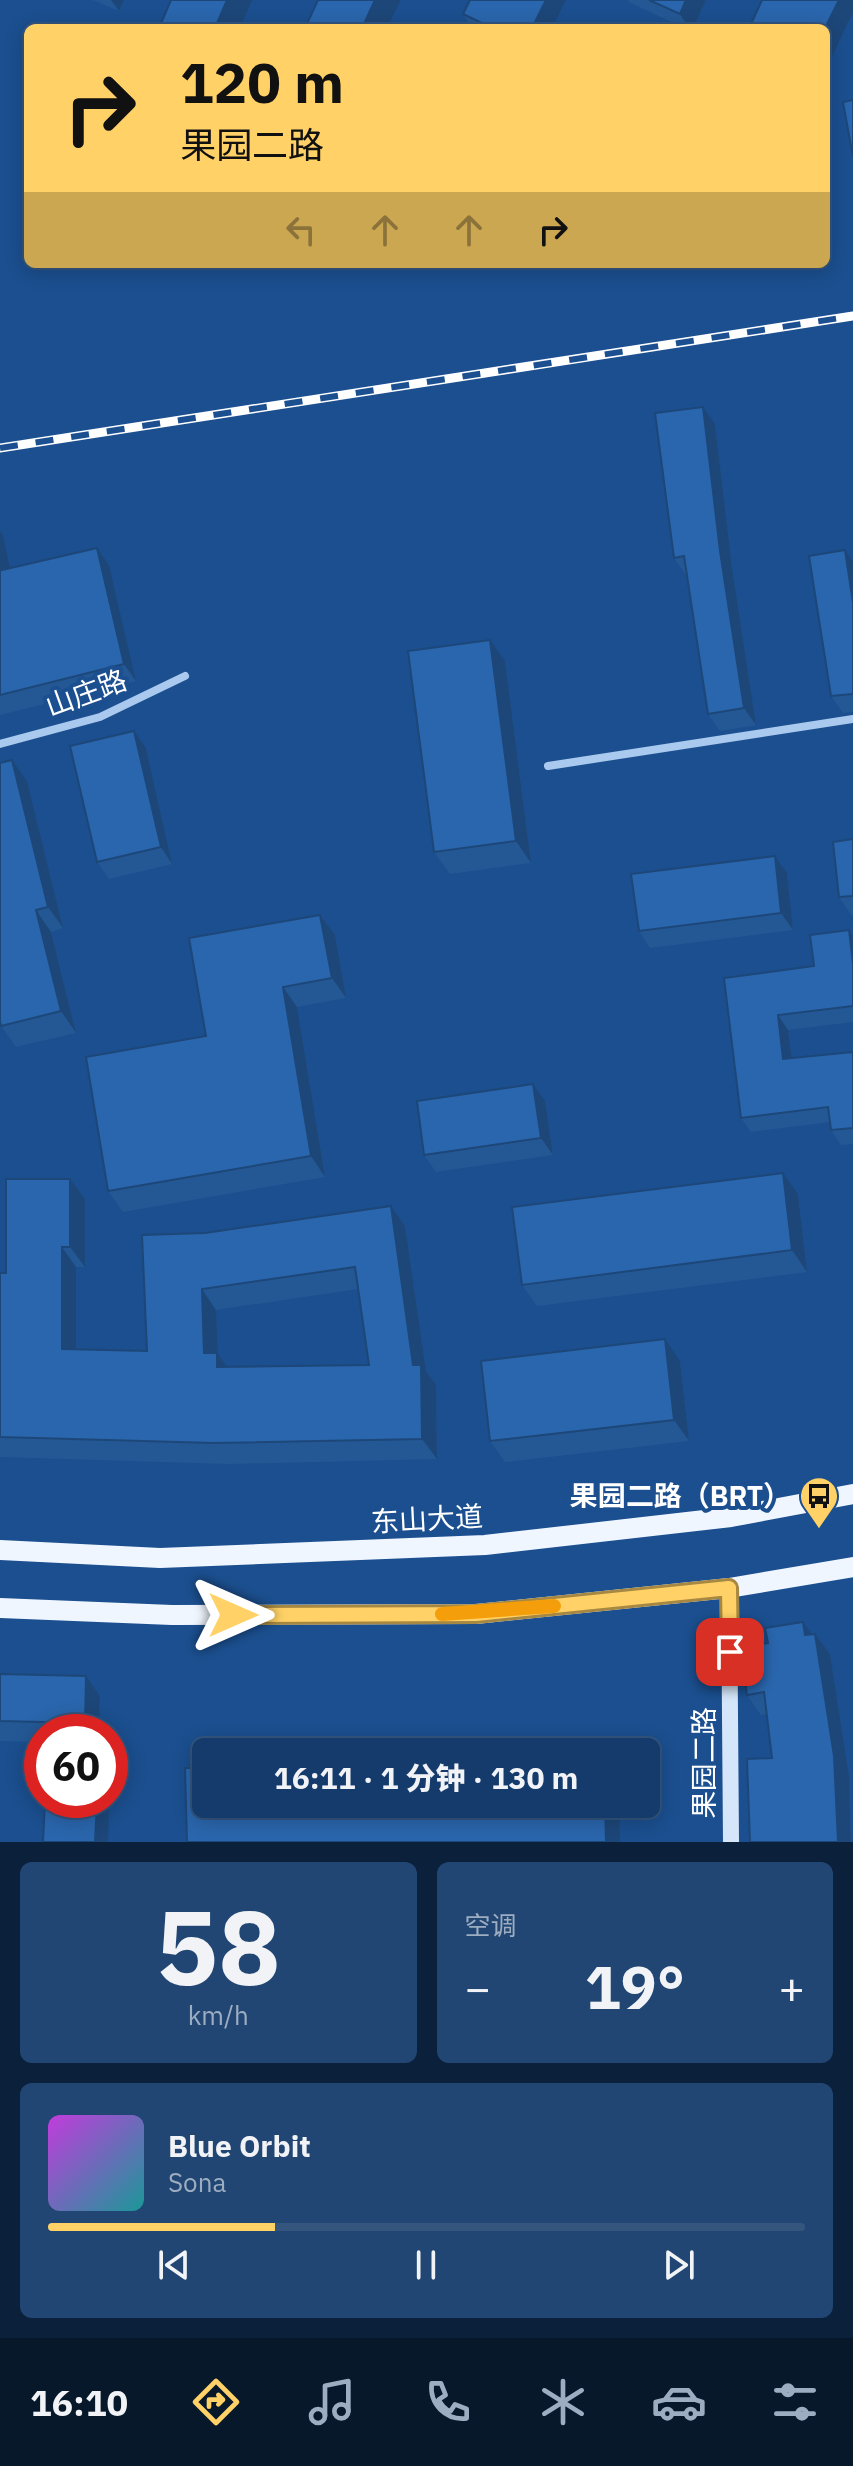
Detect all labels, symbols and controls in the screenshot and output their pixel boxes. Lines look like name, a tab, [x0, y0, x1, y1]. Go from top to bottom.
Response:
text: 120 m	[180, 46, 344, 118]
icon: right	[48, 56, 152, 160]
text: 果园二路	[180, 121, 324, 168]
icon: left	[279, 208, 323, 252]
icon: ahead	[363, 208, 407, 252]
icon: ahead	[447, 208, 491, 252]
icon: right	[531, 208, 575, 252]
street label: 山庄路	[40, 661, 132, 724]
bus stop icon: 果园二路（BRT）	[798, 1475, 840, 1530]
place label: 果园二路（BRT）	[570, 1477, 791, 1514]
street label: 东山大道	[370, 1497, 484, 1540]
position arrow	[191, 1573, 275, 1657]
pin	[696, 1618, 764, 1686]
icon: arrive	[708, 1630, 752, 1674]
street label: 果园二路	[685, 1707, 722, 1819]
speed limit sign: 60	[24, 1714, 128, 1818]
text: 16:11 · 1 分钟 · 130 m	[274, 1758, 578, 1797]
text: 58	[156, 1878, 281, 2014]
text: 空调	[465, 1908, 517, 1942]
text: 19°	[585, 1947, 685, 2026]
text: −	[465, 1959, 491, 2016]
text: +	[779, 1959, 805, 2016]
text: km/h	[188, 1998, 249, 2032]
text: Blue Orbit	[168, 2126, 311, 2165]
text: Sona	[168, 2165, 226, 2199]
icon: previous	[152, 2243, 196, 2287]
icon: pause	[404, 2243, 448, 2287]
icon: next	[657, 2243, 701, 2287]
icon: directions	[188, 2374, 244, 2430]
icon: music	[304, 2374, 360, 2430]
icon: phone	[420, 2374, 476, 2430]
icon: climate	[535, 2374, 591, 2430]
icon: car	[651, 2374, 707, 2430]
icon: filters	[767, 2374, 823, 2430]
text: 16:10	[30, 2379, 128, 2426]

